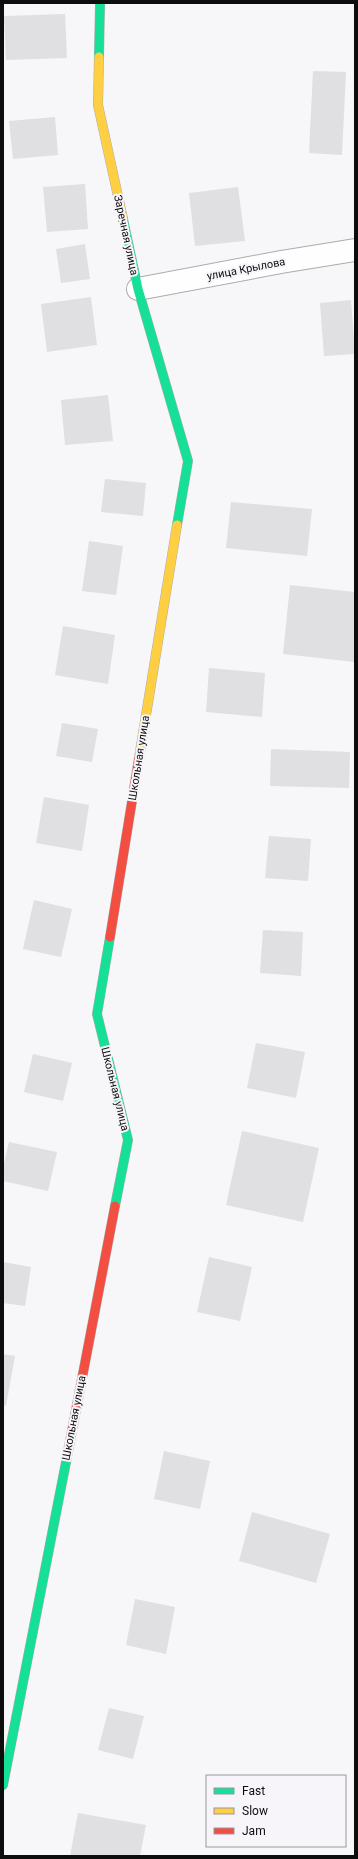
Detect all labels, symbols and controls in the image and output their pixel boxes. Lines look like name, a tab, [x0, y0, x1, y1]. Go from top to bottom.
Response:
street label: Заречная улица	[111, 194, 141, 276]
street label: улица Крылова	[206, 255, 286, 283]
street label: Школьная улица	[126, 715, 152, 801]
street label: Школьная улица	[98, 1046, 132, 1132]
street label: Школьная улица	[59, 1375, 89, 1461]
legend	[206, 1775, 346, 1847]
text: Fast	[242, 1784, 265, 1798]
text: Slow	[242, 1804, 268, 1818]
text: Jam	[242, 1824, 266, 1838]

